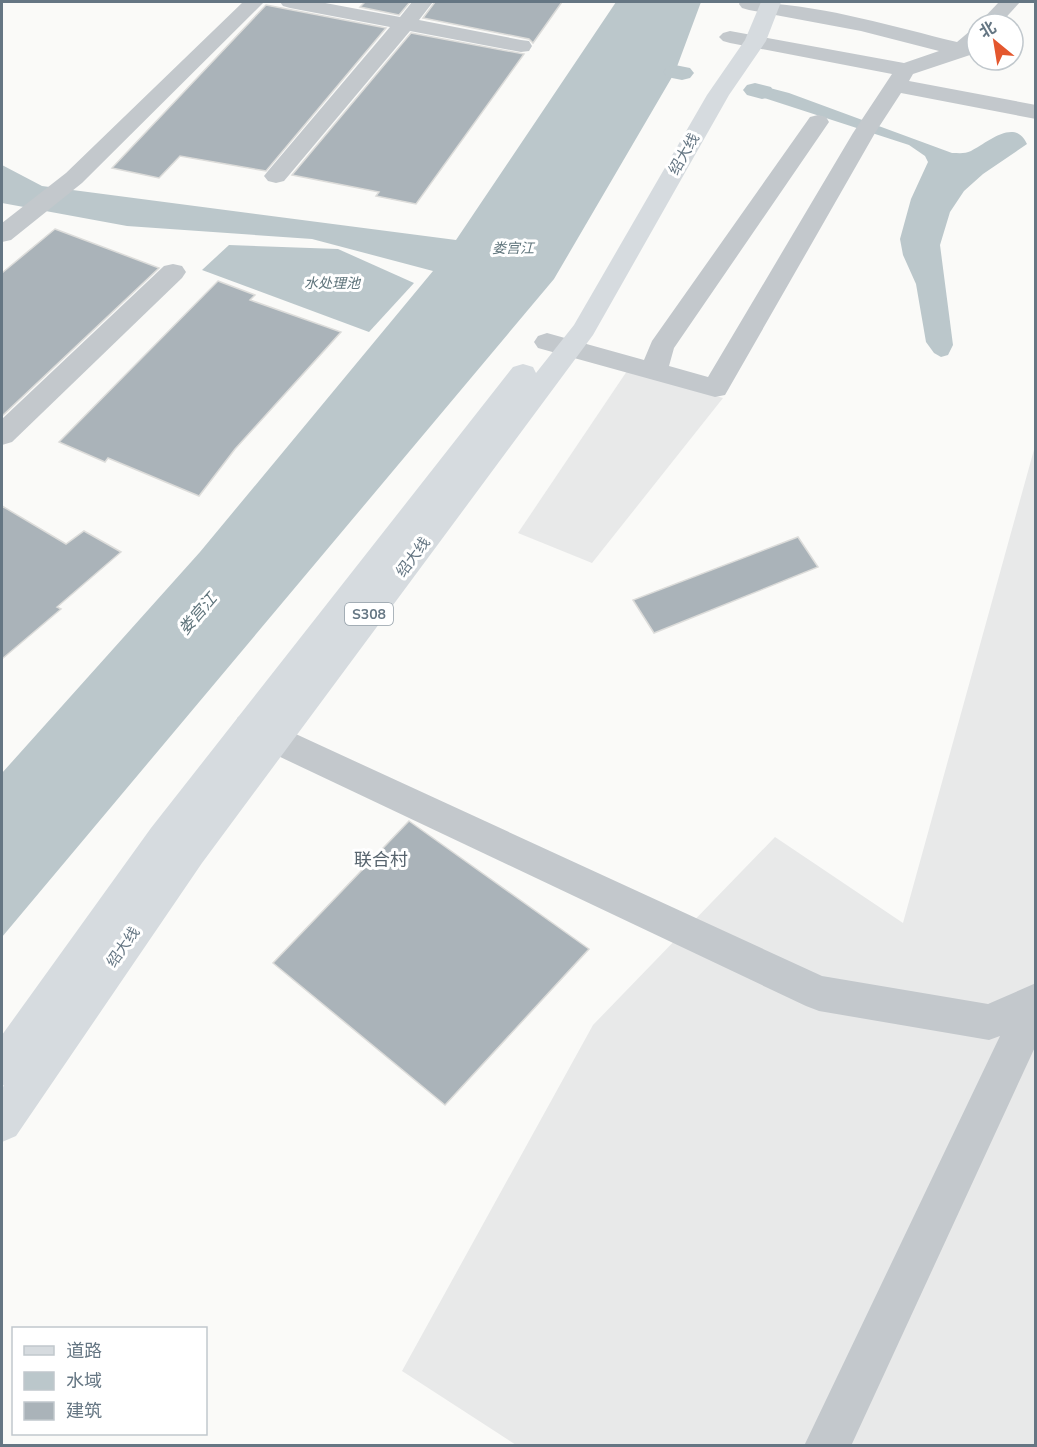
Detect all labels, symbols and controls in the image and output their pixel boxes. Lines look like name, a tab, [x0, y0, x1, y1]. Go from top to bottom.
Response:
north arrow	[965, 12, 1025, 72]
text: 北	[976, 16, 1000, 43]
street label: 绍大线	[664, 130, 704, 178]
water label: 娄宫江	[492, 239, 536, 258]
water label: 水处理池	[304, 274, 362, 293]
street label: 绍大线	[391, 533, 435, 581]
water label: 娄宫江	[174, 587, 223, 639]
road number: S308	[345, 603, 393, 625]
district label: 联合村	[354, 848, 408, 872]
street label: 绍大线	[102, 923, 144, 971]
legend	[12, 1327, 207, 1435]
text: 道路	[66, 1339, 102, 1363]
text: 水域	[66, 1369, 102, 1393]
text: 建筑	[66, 1399, 102, 1423]

